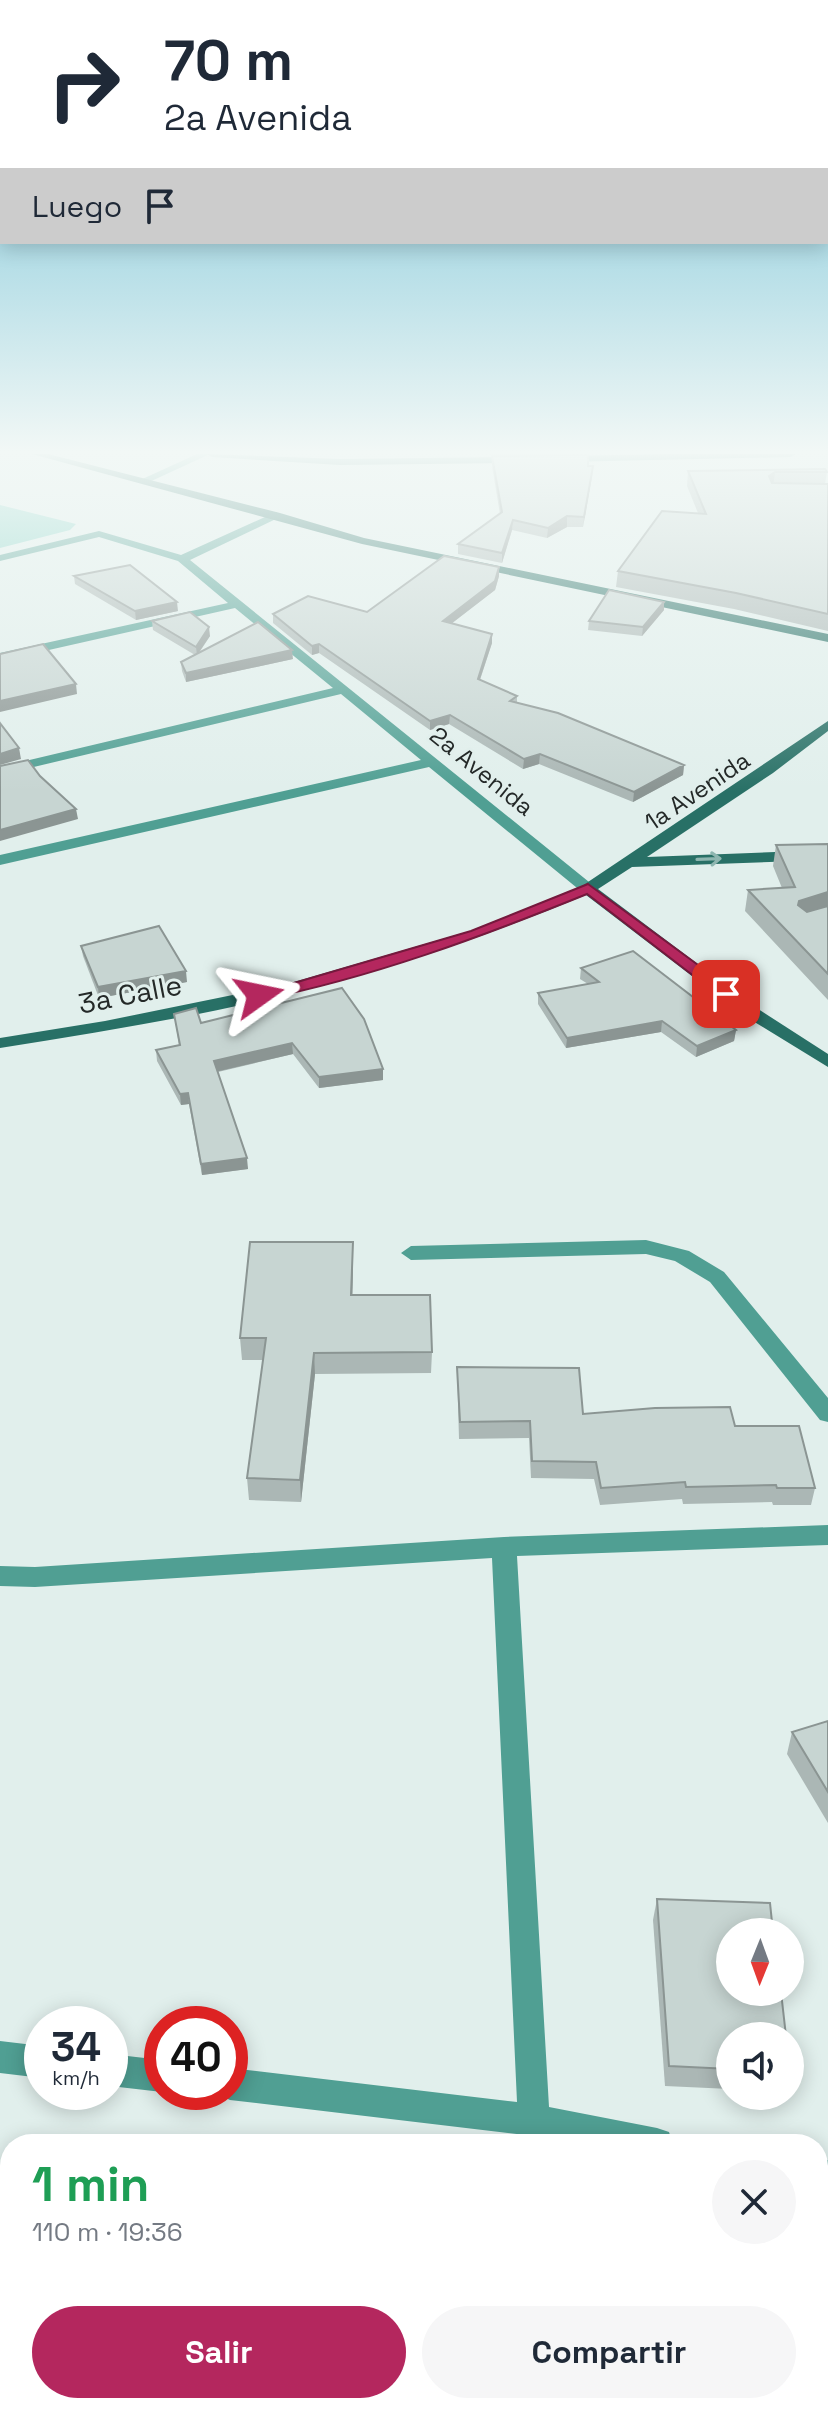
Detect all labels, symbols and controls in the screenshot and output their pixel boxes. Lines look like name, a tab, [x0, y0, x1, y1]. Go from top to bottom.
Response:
text: 70 m	[164, 25, 293, 96]
icon: right	[32, 32, 136, 136]
text: 2a Avenida	[164, 95, 352, 141]
icon: arrive	[138, 184, 182, 228]
text: Luego	[32, 187, 122, 226]
street label: 2a Avenida	[424, 720, 541, 823]
street label: 1a Avenida	[638, 744, 756, 838]
one-way arrow	[695, 852, 722, 867]
position arrow	[217, 953, 301, 1037]
pin	[692, 960, 760, 1028]
street label: 3a Calle	[75, 966, 185, 1022]
icon: arrive	[704, 972, 748, 1016]
north arrow	[716, 1918, 804, 2006]
map controls	[716, 1918, 804, 2110]
speed limit sign: 40	[144, 2006, 248, 2110]
text: 34	[51, 2022, 101, 2073]
button: sound	[716, 2022, 804, 2110]
text: km/h	[52, 2065, 100, 2091]
text: 1 min	[32, 2154, 149, 2215]
button: close	[712, 2160, 796, 2244]
text: 110 m · 19:36	[32, 2215, 183, 2249]
button: Salir	[32, 2306, 406, 2398]
button: Compartir	[422, 2306, 796, 2398]

